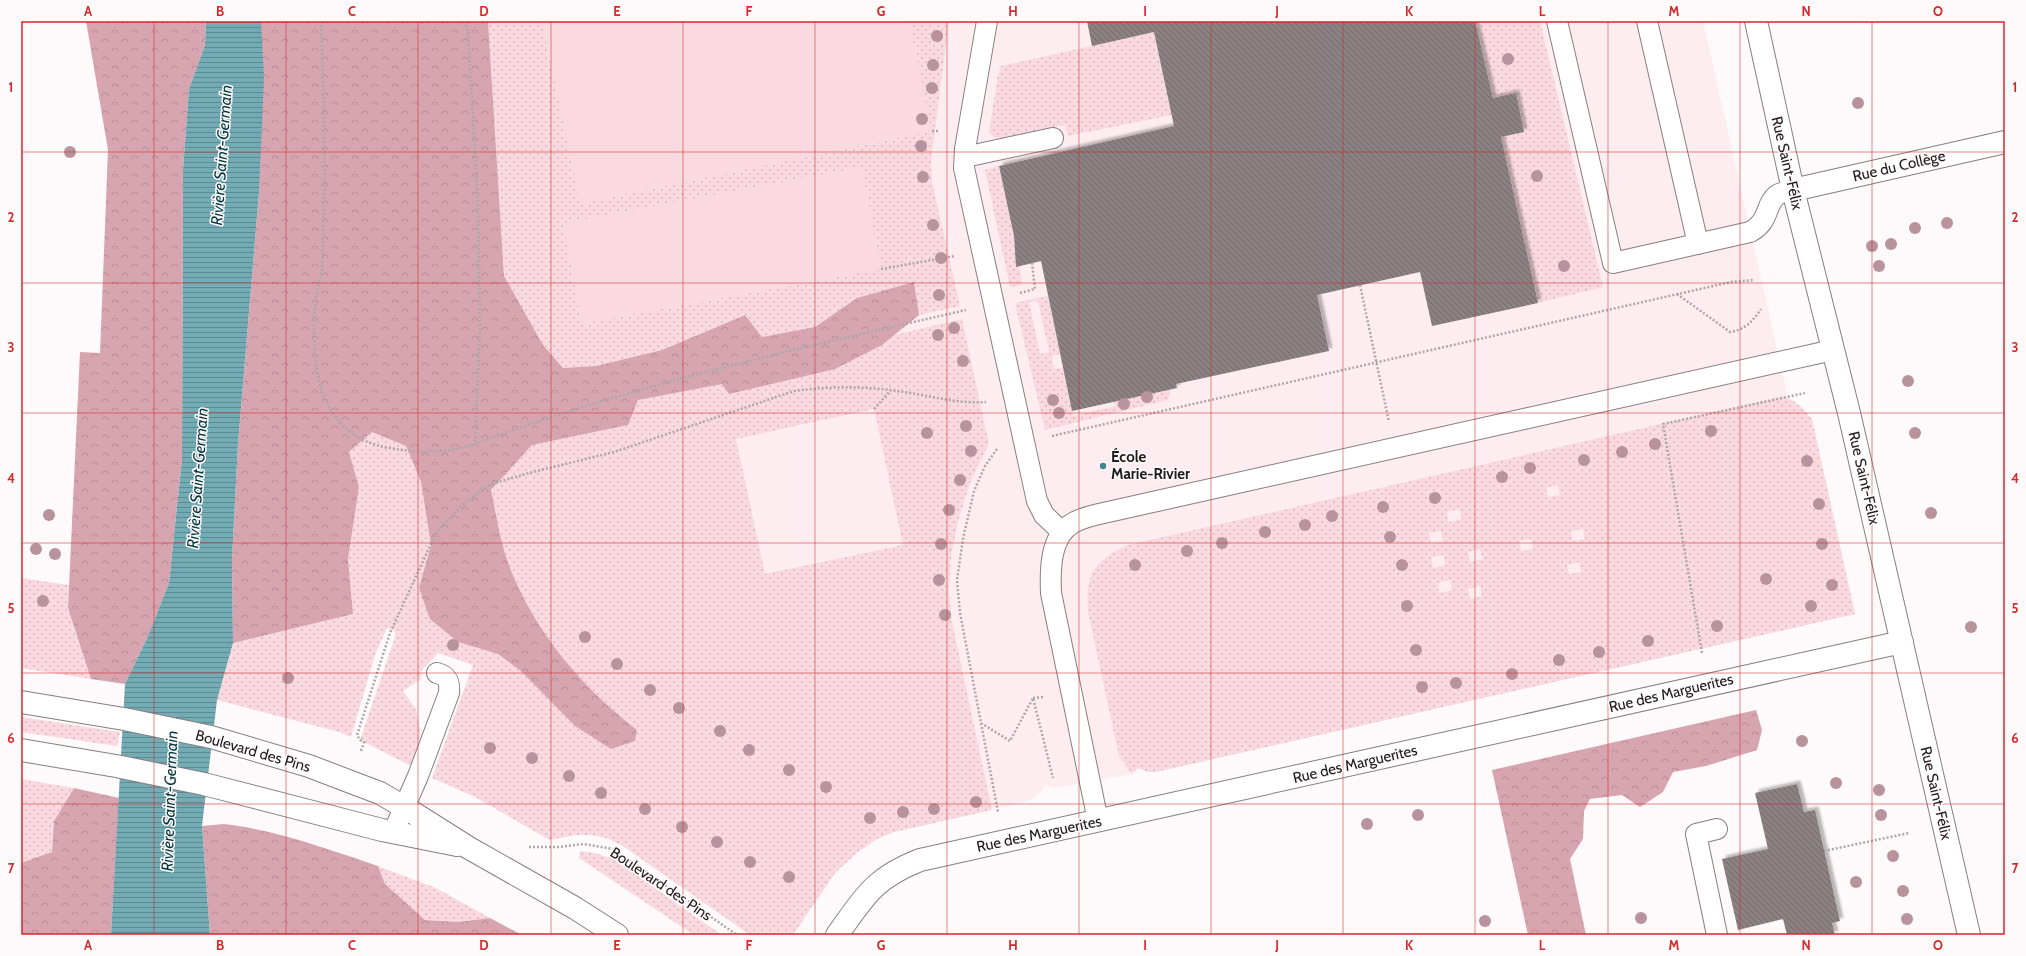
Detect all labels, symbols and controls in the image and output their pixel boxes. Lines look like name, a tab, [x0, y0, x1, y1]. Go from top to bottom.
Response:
text: A	[84, 3, 93, 19]
text: B	[216, 3, 224, 19]
text: C	[348, 3, 356, 19]
text: D	[479, 3, 489, 19]
text: E	[613, 3, 621, 19]
text: F	[746, 3, 753, 19]
text: G	[877, 3, 886, 19]
text: H	[1008, 3, 1018, 19]
text: I	[1143, 3, 1147, 19]
text: J	[1274, 3, 1279, 19]
text: K	[1405, 3, 1414, 19]
text: L	[1539, 3, 1546, 19]
text: M	[1669, 3, 1680, 19]
text: N	[1801, 3, 1811, 19]
text: O	[1933, 3, 1943, 19]
text: 1	[9, 79, 13, 95]
text: 1	[2013, 79, 2017, 95]
water label: Rivière Saint-Germain	[207, 84, 236, 226]
street label: Rue Saint-Félix	[1768, 115, 1806, 211]
street label: Rue du Collège	[1851, 147, 1947, 185]
text: 2	[8, 209, 15, 225]
text: 2	[2012, 209, 2019, 225]
text: 3	[7, 339, 15, 355]
text: 3	[2011, 339, 2019, 355]
water label: Rivière Saint-Germain	[183, 407, 212, 549]
street label: Rue Saint-Félix	[1845, 430, 1883, 526]
place label: École Marie-Rivier	[1111, 447, 1190, 483]
marker: École Marie-Rivier	[1098, 461, 1108, 471]
text: 4	[7, 470, 15, 486]
text: 4	[2011, 470, 2019, 486]
text: 5	[8, 600, 15, 616]
text: 5	[2012, 600, 2019, 616]
street label: Rue des Marguerites	[1607, 670, 1735, 716]
street label: Boulevard des Pins	[193, 726, 313, 776]
text: 6	[7, 730, 15, 746]
water label: Rivière Saint-Germain	[158, 730, 181, 872]
text: 6	[2011, 730, 2019, 746]
street label: Rue des Marguerites	[1291, 741, 1419, 787]
street label: Rue Saint-Félix	[1917, 745, 1955, 841]
street label: Rue des Marguerites	[975, 812, 1103, 856]
street label: Boulevard des Pins	[607, 843, 715, 925]
text: 7	[8, 860, 15, 876]
text: 7	[2012, 860, 2019, 876]
text: A	[84, 937, 93, 953]
text: B	[216, 937, 224, 953]
text: C	[348, 937, 356, 953]
text: D	[479, 937, 489, 953]
text: E	[613, 937, 621, 953]
text: F	[746, 937, 753, 953]
text: G	[877, 937, 886, 953]
text: H	[1008, 937, 1018, 953]
text: I	[1143, 937, 1147, 953]
text: J	[1274, 937, 1279, 953]
text: K	[1405, 937, 1414, 953]
text: L	[1539, 937, 1546, 953]
text: M	[1669, 937, 1680, 953]
text: N	[1801, 937, 1811, 953]
text: O	[1933, 937, 1943, 953]

